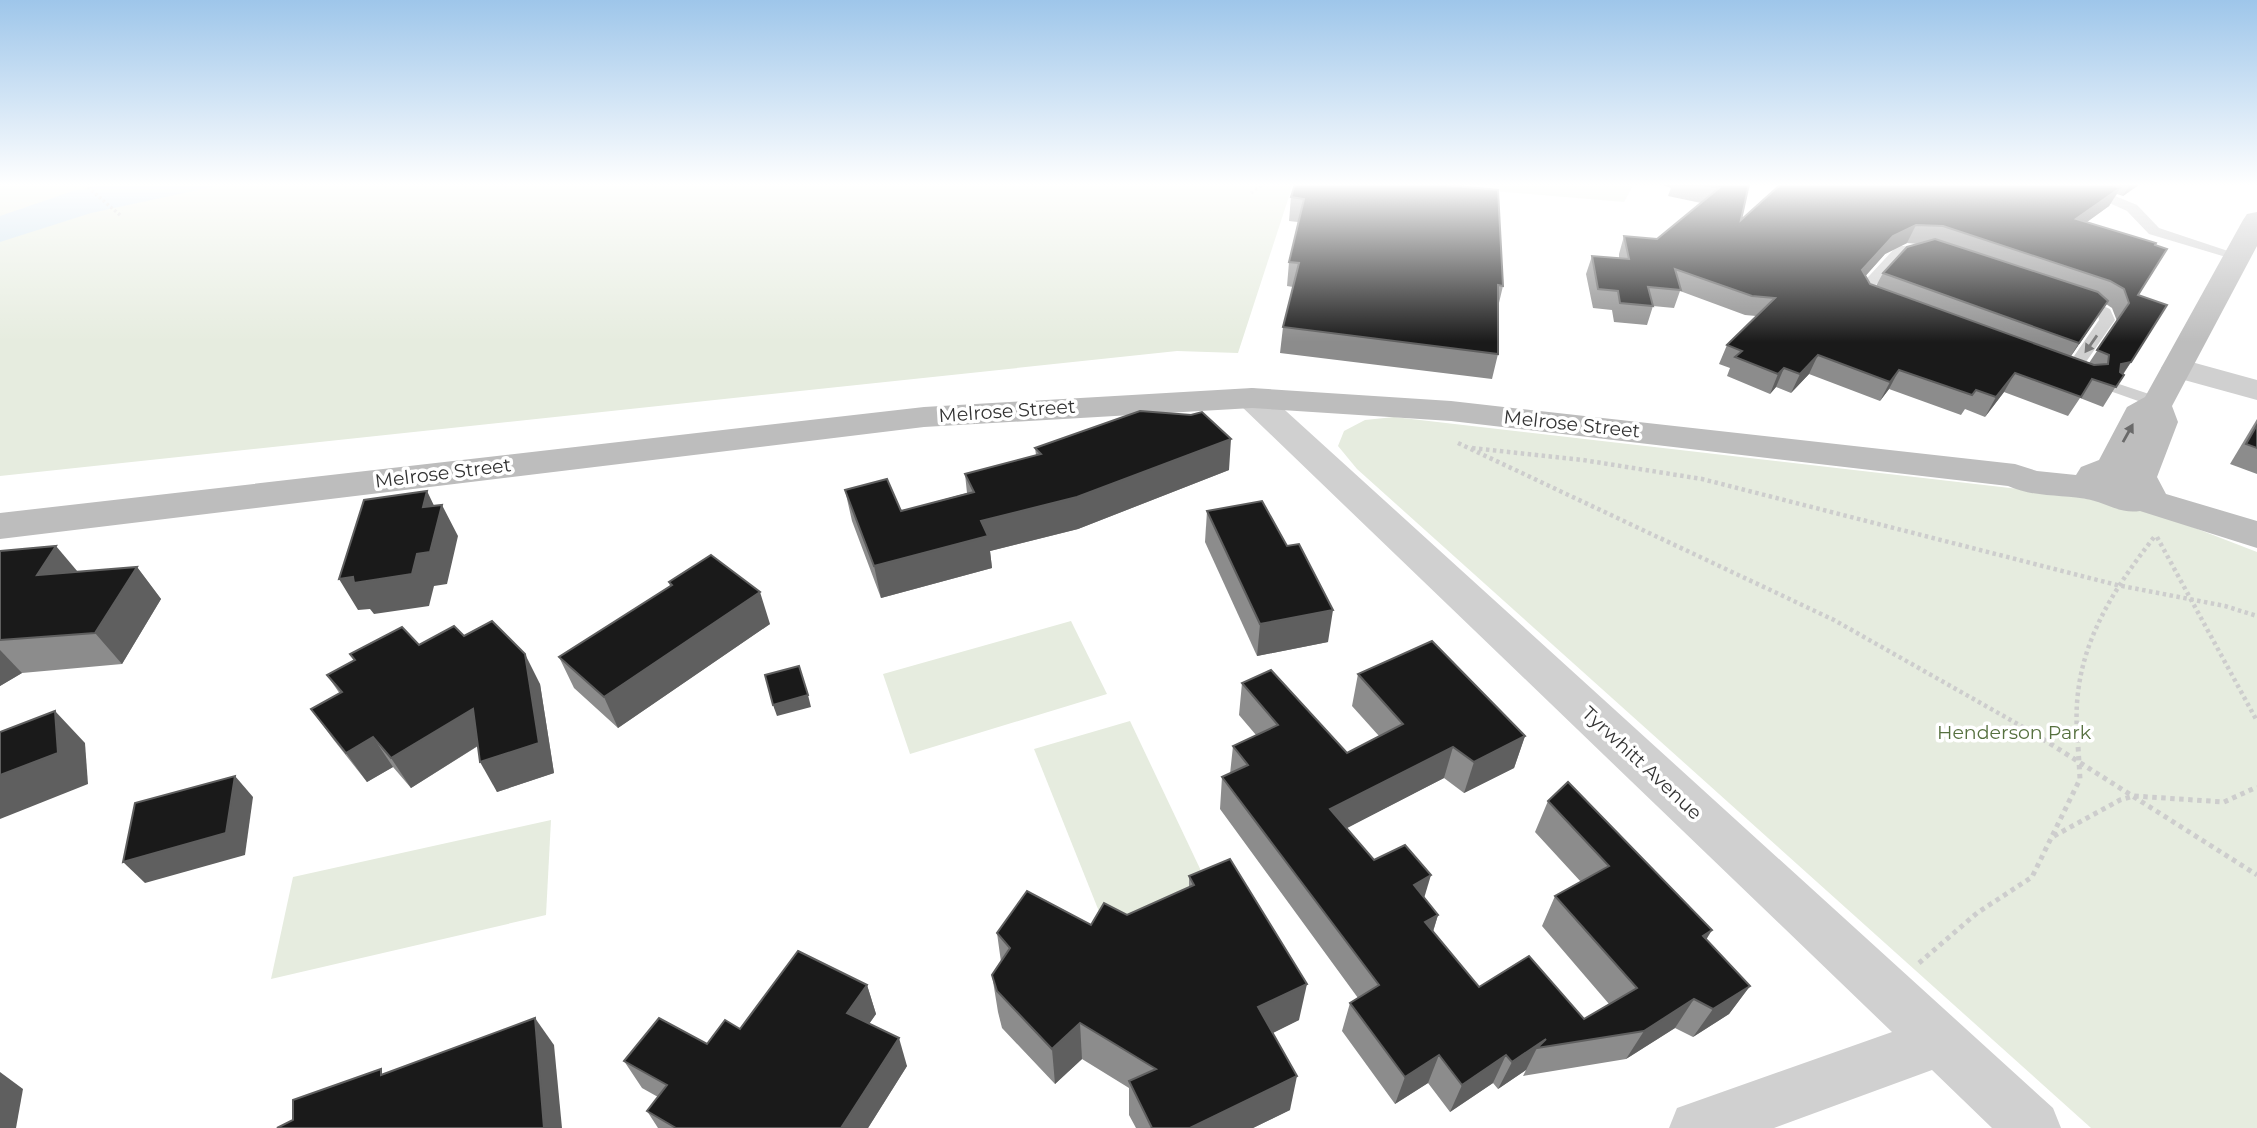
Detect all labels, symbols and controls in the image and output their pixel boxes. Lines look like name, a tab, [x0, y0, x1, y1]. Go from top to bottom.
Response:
one-way arrow	[2084, 335, 2098, 353]
street label: Melrose Street	[938, 395, 1077, 427]
street label: Melrose Street	[1503, 405, 1642, 443]
one-way arrow	[2122, 424, 2134, 443]
street label: Melrose Street	[374, 453, 513, 493]
street label: Tyrwhitt Avenue	[1577, 702, 1707, 824]
park label: Henderson Park	[1937, 721, 2092, 744]

